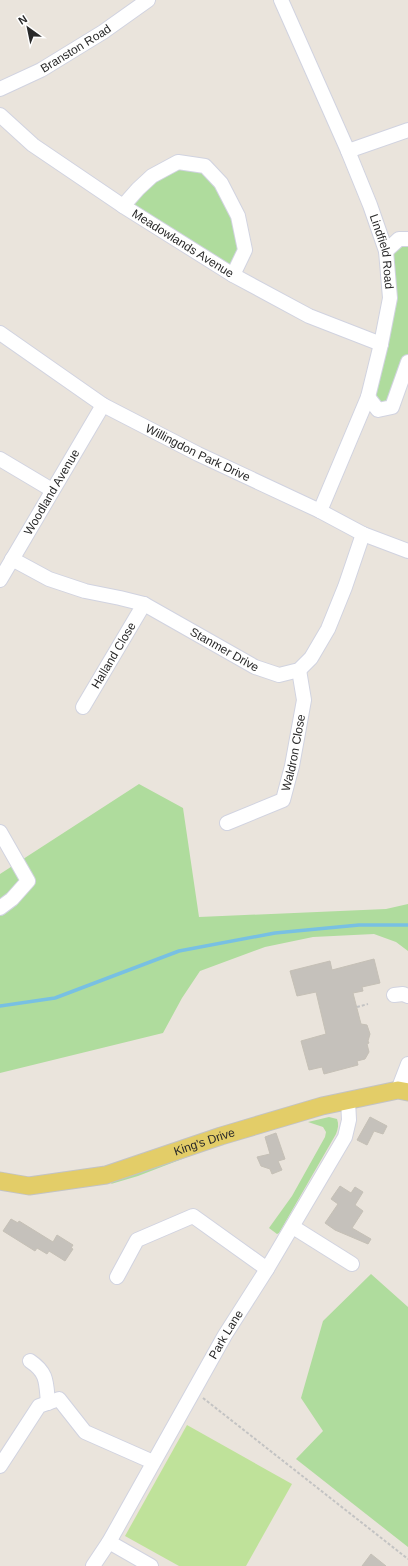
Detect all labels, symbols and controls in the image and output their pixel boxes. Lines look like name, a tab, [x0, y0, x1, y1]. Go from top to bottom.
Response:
north arrow	[8, 8, 48, 48]
text: N	[16, 12, 29, 27]
street label: Branston Road	[38, 22, 114, 76]
street label: Meadowlands Avenue	[129, 206, 237, 281]
street label: Lindfield Road	[367, 212, 396, 290]
street label: Willingdon Park Drive	[143, 421, 253, 485]
street label: Woodland Avenue	[21, 446, 83, 537]
street label: Halland Close	[88, 619, 139, 691]
street label: Stanmer Drive	[188, 625, 262, 675]
street label: Waldron Close	[279, 713, 308, 793]
street label: King's Drive	[172, 1125, 237, 1159]
street label: Park Lane	[206, 1307, 246, 1362]

